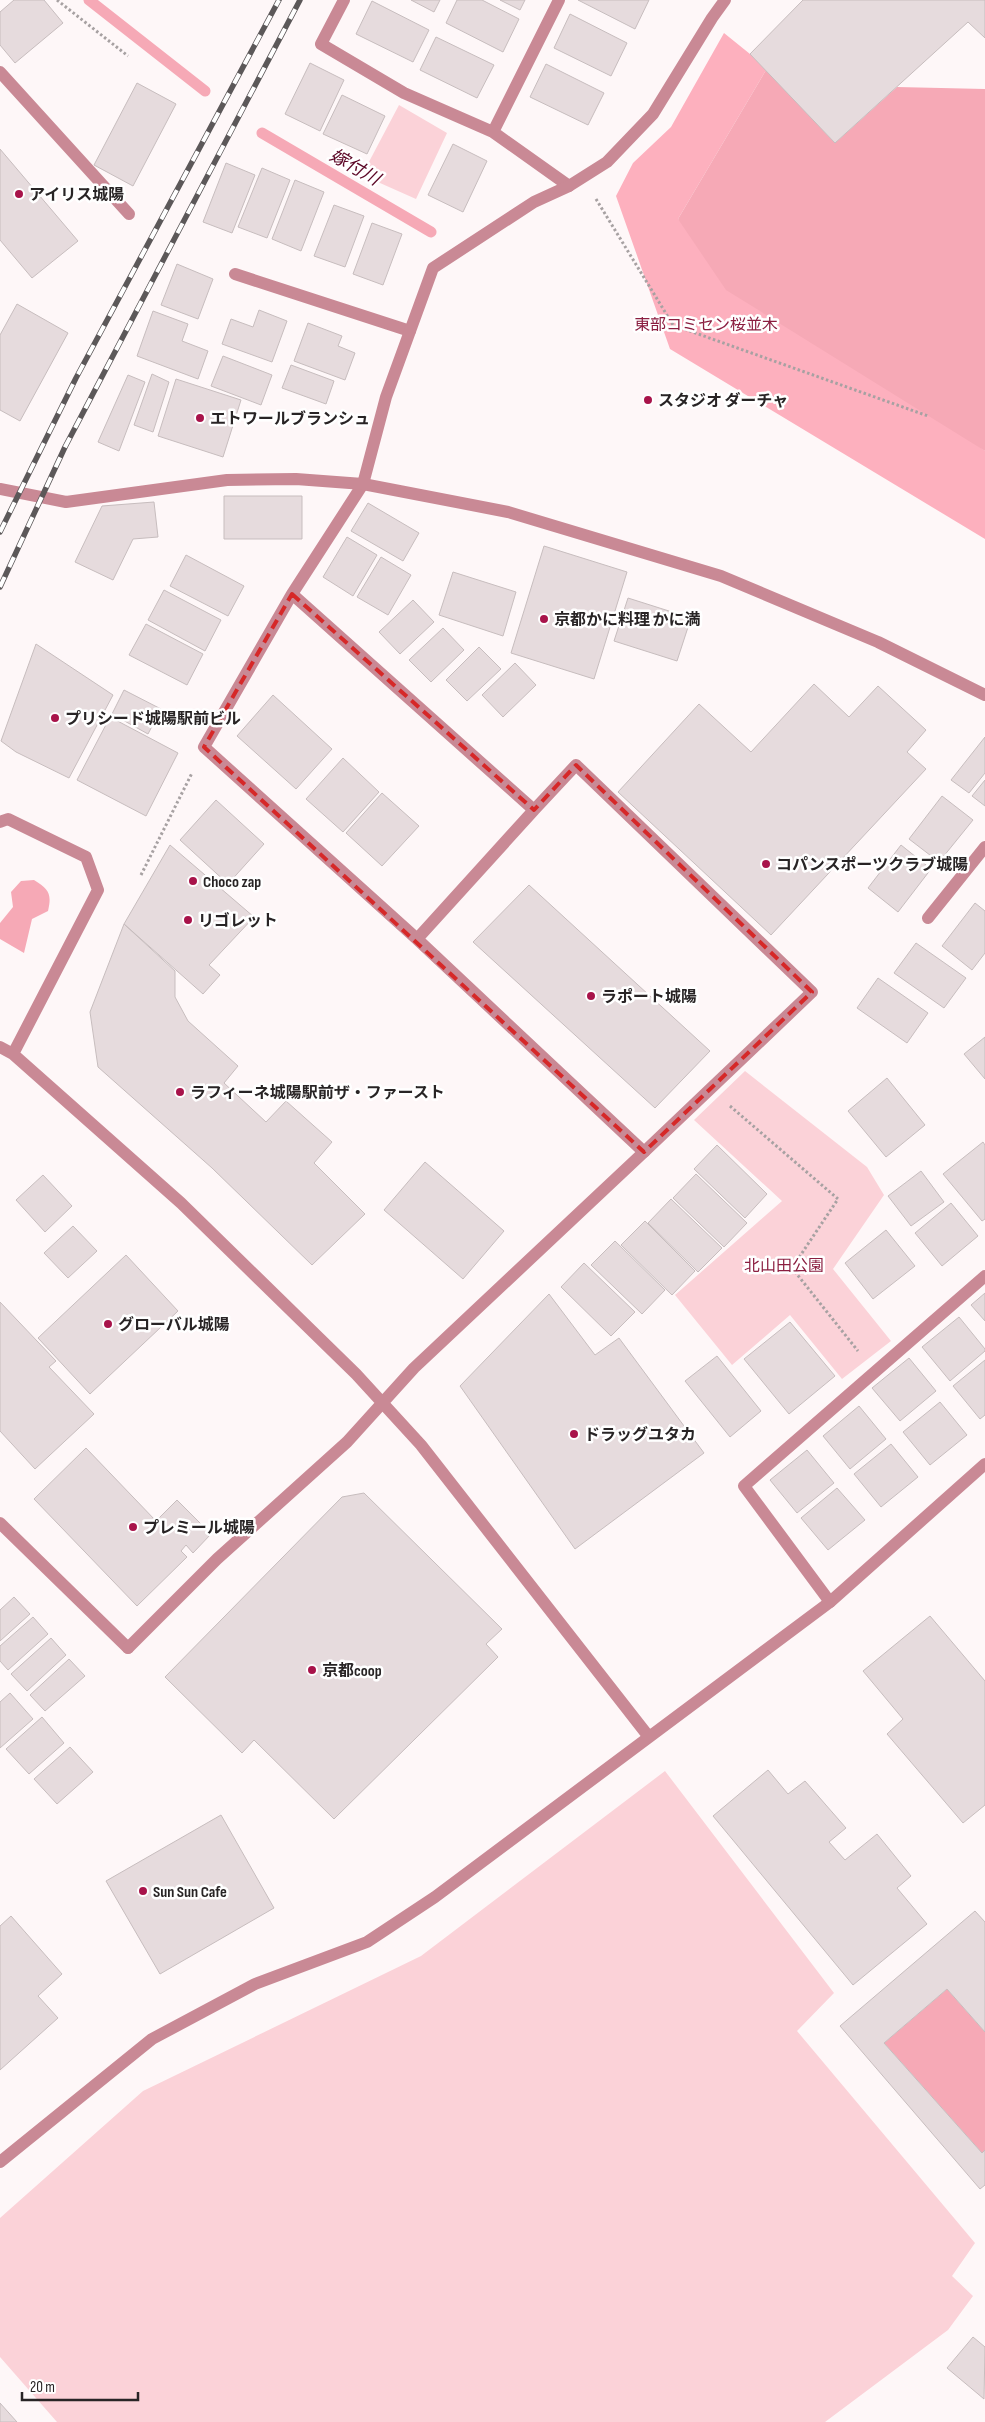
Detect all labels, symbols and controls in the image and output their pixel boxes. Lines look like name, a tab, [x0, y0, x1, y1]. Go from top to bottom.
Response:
water label: 嫁付川	[326, 145, 385, 191]
place label: アイリス城陽	[29, 185, 124, 205]
marker: アイリス城陽	[13, 188, 25, 200]
park label: 東部コミセン桜並木	[634, 316, 778, 335]
place label: スタジオ ダーチャ	[658, 392, 788, 411]
marker: スタジオ ダーチャ	[642, 394, 654, 406]
place label: エトワールブランシュ	[210, 410, 370, 429]
marker: エトワールブランシュ	[194, 412, 206, 424]
place label: 京都かに料理 かに満	[554, 610, 701, 630]
marker: 京都かに料理 かに満	[538, 613, 550, 625]
place label: プリシード城陽駅前ビル	[65, 709, 241, 729]
marker: プリシード城陽駅前ビル	[49, 712, 61, 724]
place label: コパンスポーツクラブ城陽	[776, 855, 968, 875]
marker: コパンスポーツクラブ城陽	[760, 858, 772, 870]
place label: Choco zap	[203, 873, 261, 892]
marker: Choco zap	[187, 875, 199, 887]
place label: リゴレット	[198, 911, 278, 931]
marker: リゴレット	[182, 914, 194, 926]
place label: ラポート城陽	[601, 987, 697, 1007]
marker: ラポート城陽	[585, 990, 597, 1002]
place label: ラフィーネ城陽駅前ザ・ファースト	[190, 1083, 445, 1103]
marker: ラフィーネ城陽駅前ザ・ファースト	[174, 1086, 186, 1098]
park label: 北山田公園	[744, 1257, 824, 1276]
place label: グローバル城陽	[118, 1315, 230, 1335]
marker: グローバル城陽	[102, 1318, 114, 1330]
place label: ドラッグユタカ	[584, 1425, 696, 1445]
marker: ドラッグユタカ	[568, 1428, 580, 1440]
place label: プレミール城陽	[143, 1518, 255, 1538]
marker: プレミール城陽	[127, 1521, 139, 1533]
place label: 京都coop	[322, 1662, 382, 1681]
marker: 京都coop	[306, 1664, 318, 1676]
place label: Sun Sun Cafe	[153, 1883, 227, 1902]
marker: Sun Sun Cafe	[137, 1885, 149, 1897]
scale bar	[22, 2370, 139, 2402]
text: 20 m	[30, 2378, 55, 2397]

